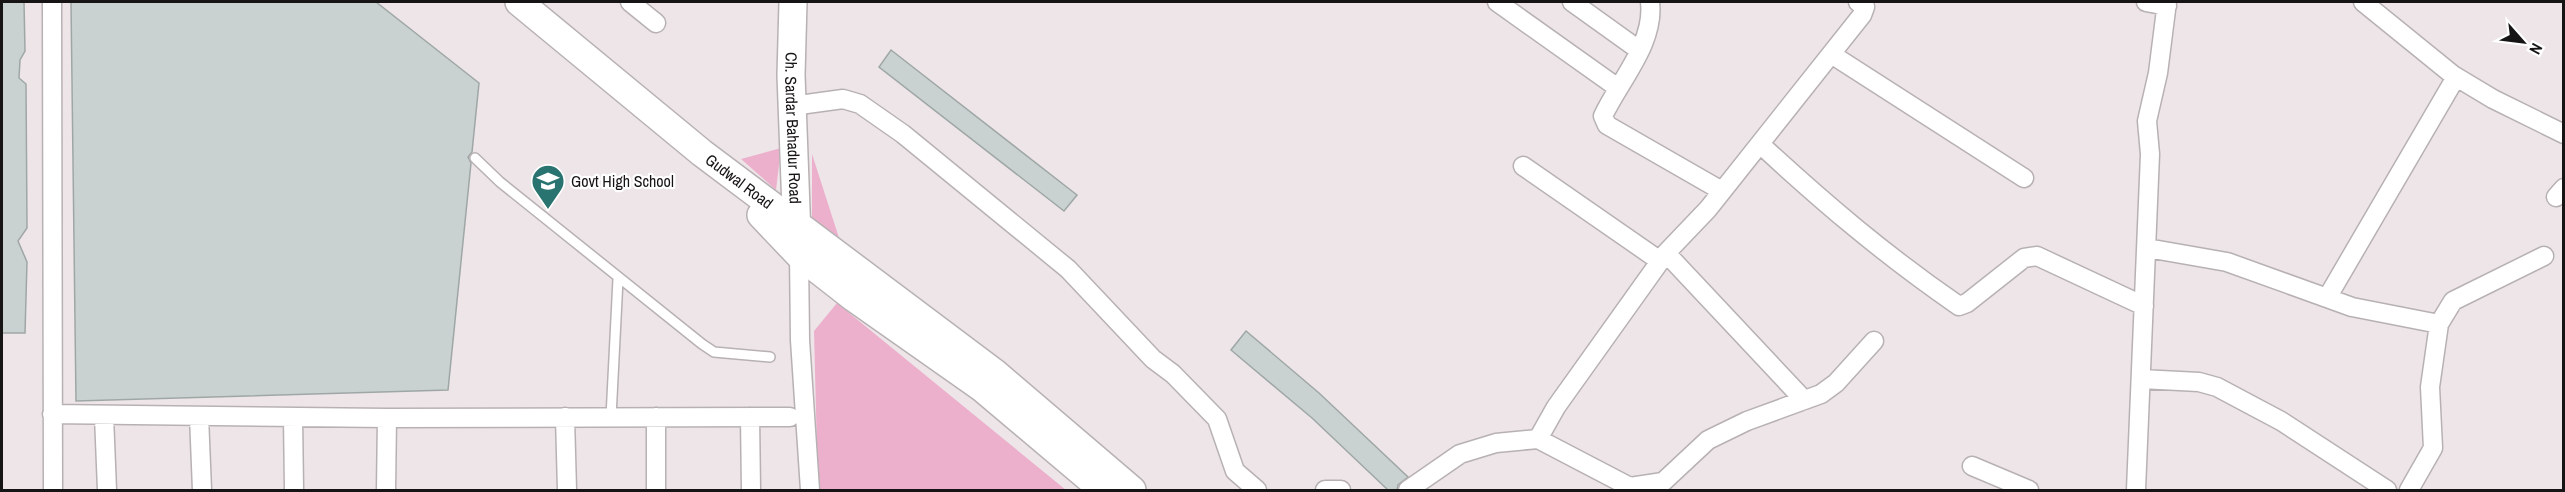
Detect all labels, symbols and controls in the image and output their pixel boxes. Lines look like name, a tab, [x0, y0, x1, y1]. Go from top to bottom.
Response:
north arrow	[2493, 12, 2553, 72]
text: N	[2524, 40, 2548, 58]
street label: Ch. Sardar Bahadur Road	[780, 52, 807, 204]
street label: Gudwal Road	[701, 148, 778, 214]
school or university icon: Govt High School	[530, 163, 566, 210]
place label: Govt High School	[571, 170, 674, 192]

